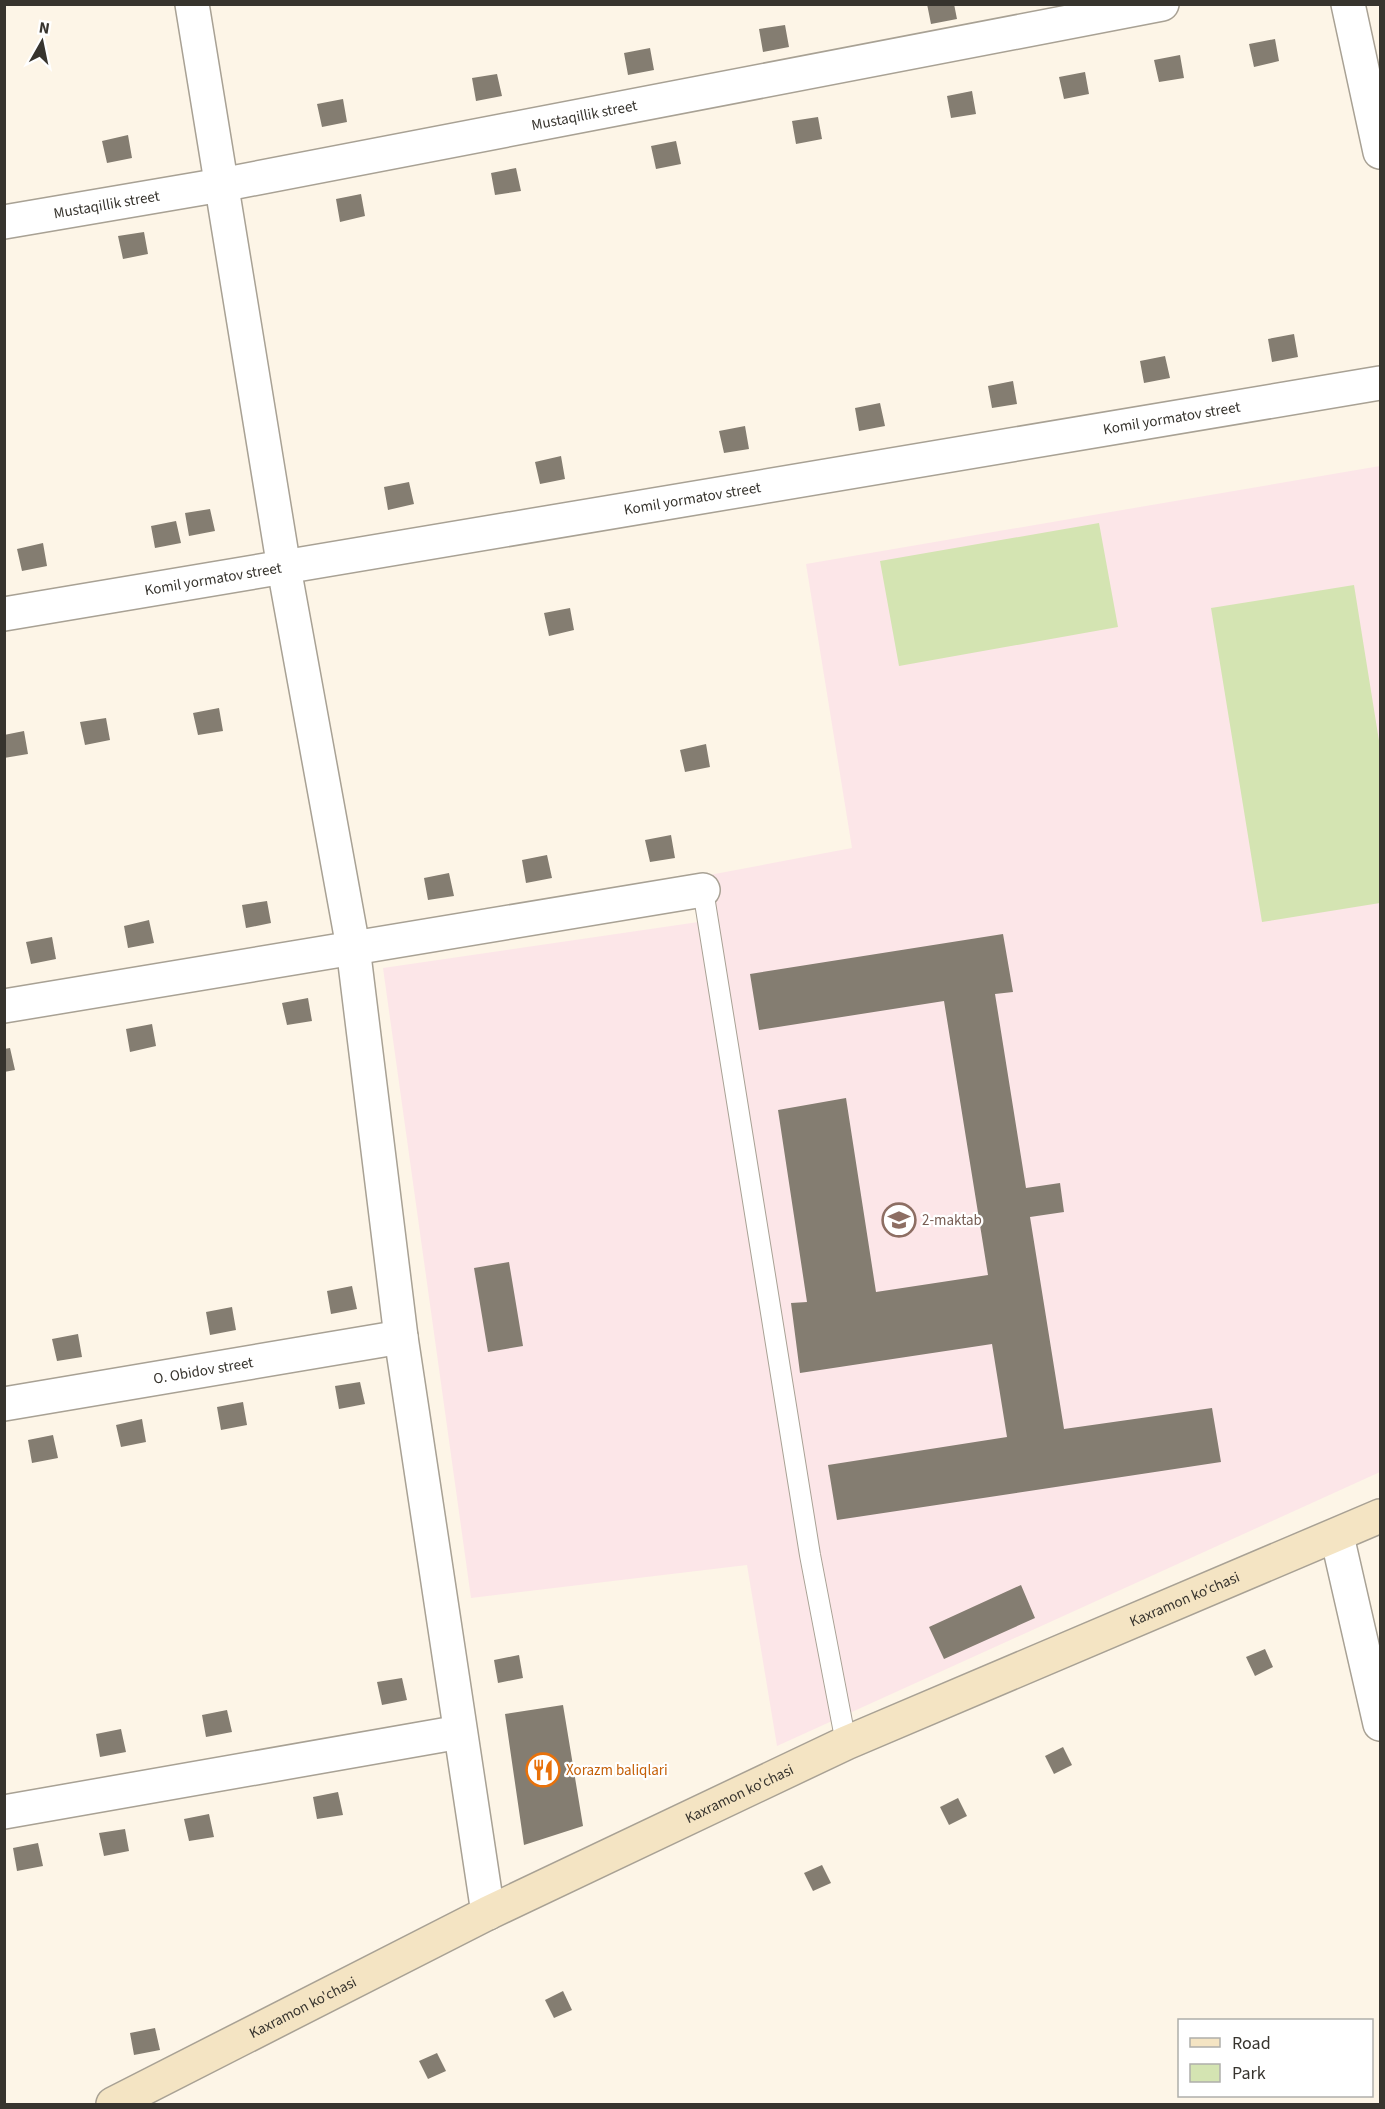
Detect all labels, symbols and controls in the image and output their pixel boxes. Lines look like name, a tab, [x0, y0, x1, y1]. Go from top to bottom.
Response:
north arrow	[12, 12, 72, 72]
text: N	[37, 16, 51, 40]
street label: Mustaqillik street	[530, 95, 639, 136]
street label: Mustaqillik street	[52, 185, 161, 224]
street label: Komil yormatov street	[1101, 396, 1242, 440]
street label: Komil yormatov street	[622, 477, 763, 520]
street label: Komil yormatov street	[143, 557, 283, 601]
school or university icon: 2-maktab	[881, 1202, 917, 1238]
place label: 2-maktab	[922, 1210, 982, 1231]
street label: O. Obidov street	[152, 1352, 255, 1389]
street label: Kaxramon ko'chasi	[1126, 1566, 1243, 1632]
restaurant icon: Xorazm baliqlari	[525, 1752, 561, 1788]
street label: Kaxramon ko'chasi	[681, 1759, 797, 1828]
place label: Xorazm baliqlari	[566, 1760, 668, 1781]
street label: Kaxramon ko'chasi	[245, 1971, 360, 2043]
legend	[1178, 2019, 1373, 2097]
text: Road	[1232, 2031, 1271, 2056]
text: Park	[1232, 2061, 1266, 2086]

